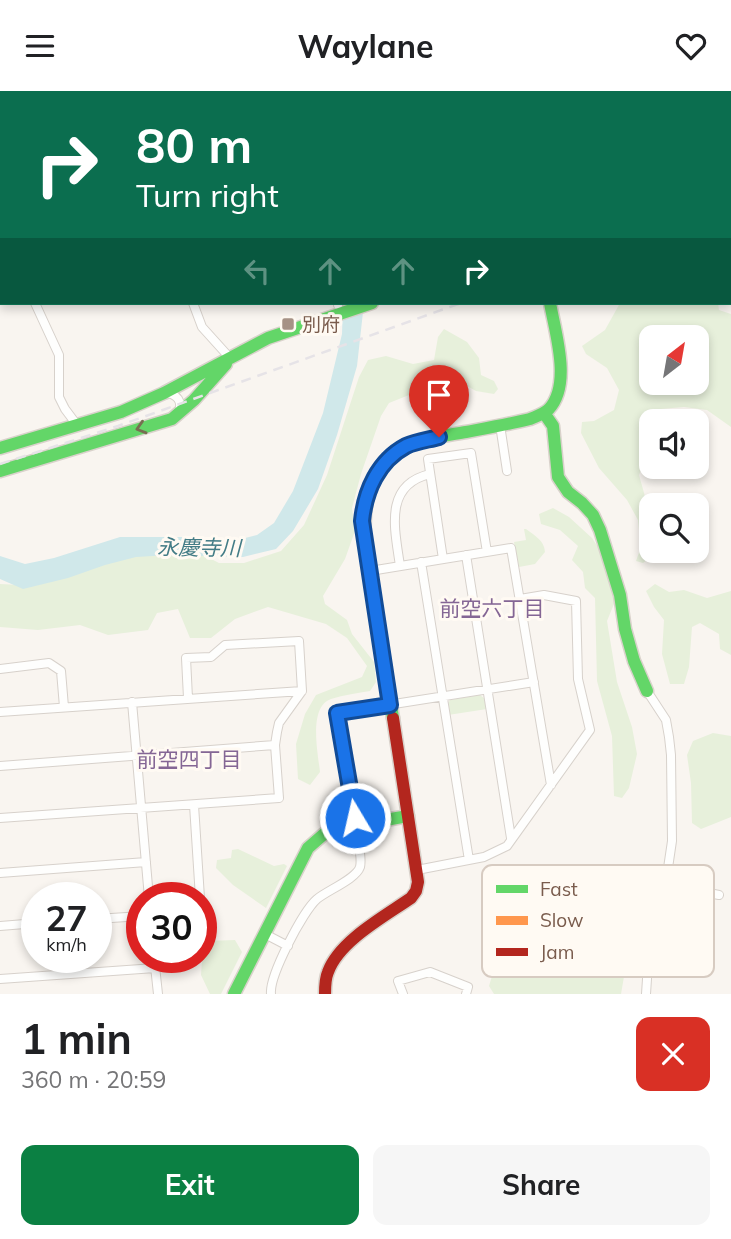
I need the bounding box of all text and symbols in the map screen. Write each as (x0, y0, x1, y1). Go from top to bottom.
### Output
text: Waylane (297, 26, 434, 66)
icon: menu (21, 27, 59, 65)
icon: heart (672, 27, 710, 65)
text: 80 m (136, 114, 252, 175)
icon: right (21, 119, 112, 210)
text: Turn right (136, 175, 279, 215)
icon: left (238, 252, 276, 290)
icon: ahead (311, 252, 349, 290)
icon: ahead (384, 252, 422, 290)
icon: right (457, 252, 495, 290)
place label: 別府 (302, 312, 340, 336)
marker: 別府 (280, 316, 296, 332)
north arrow (639, 325, 709, 395)
map controls (639, 325, 709, 563)
pin (409, 365, 469, 437)
icon: arrive (420, 376, 458, 414)
button: sound (639, 409, 709, 479)
one-way arrow (135, 420, 147, 435)
button: search (639, 493, 709, 563)
water label: 永慶寺川 (157, 533, 243, 561)
district label: 前空六丁目 (440, 595, 545, 621)
district label: 前空四丁目 (137, 746, 242, 772)
position arrow (318, 781, 392, 855)
legend (482, 865, 714, 977)
text: Fast (540, 877, 578, 901)
speed limit sign: 30 (126, 882, 217, 973)
text: 27 (45, 896, 88, 940)
text: Slow (540, 908, 584, 932)
text: km/h (46, 933, 87, 956)
text: Jam (540, 940, 574, 964)
text: 1 min (21, 1012, 132, 1065)
button: close (636, 1017, 710, 1091)
text: 360 m · 20:59 (21, 1065, 166, 1094)
button: Exit (21, 1145, 359, 1225)
button: Share (373, 1145, 710, 1225)

